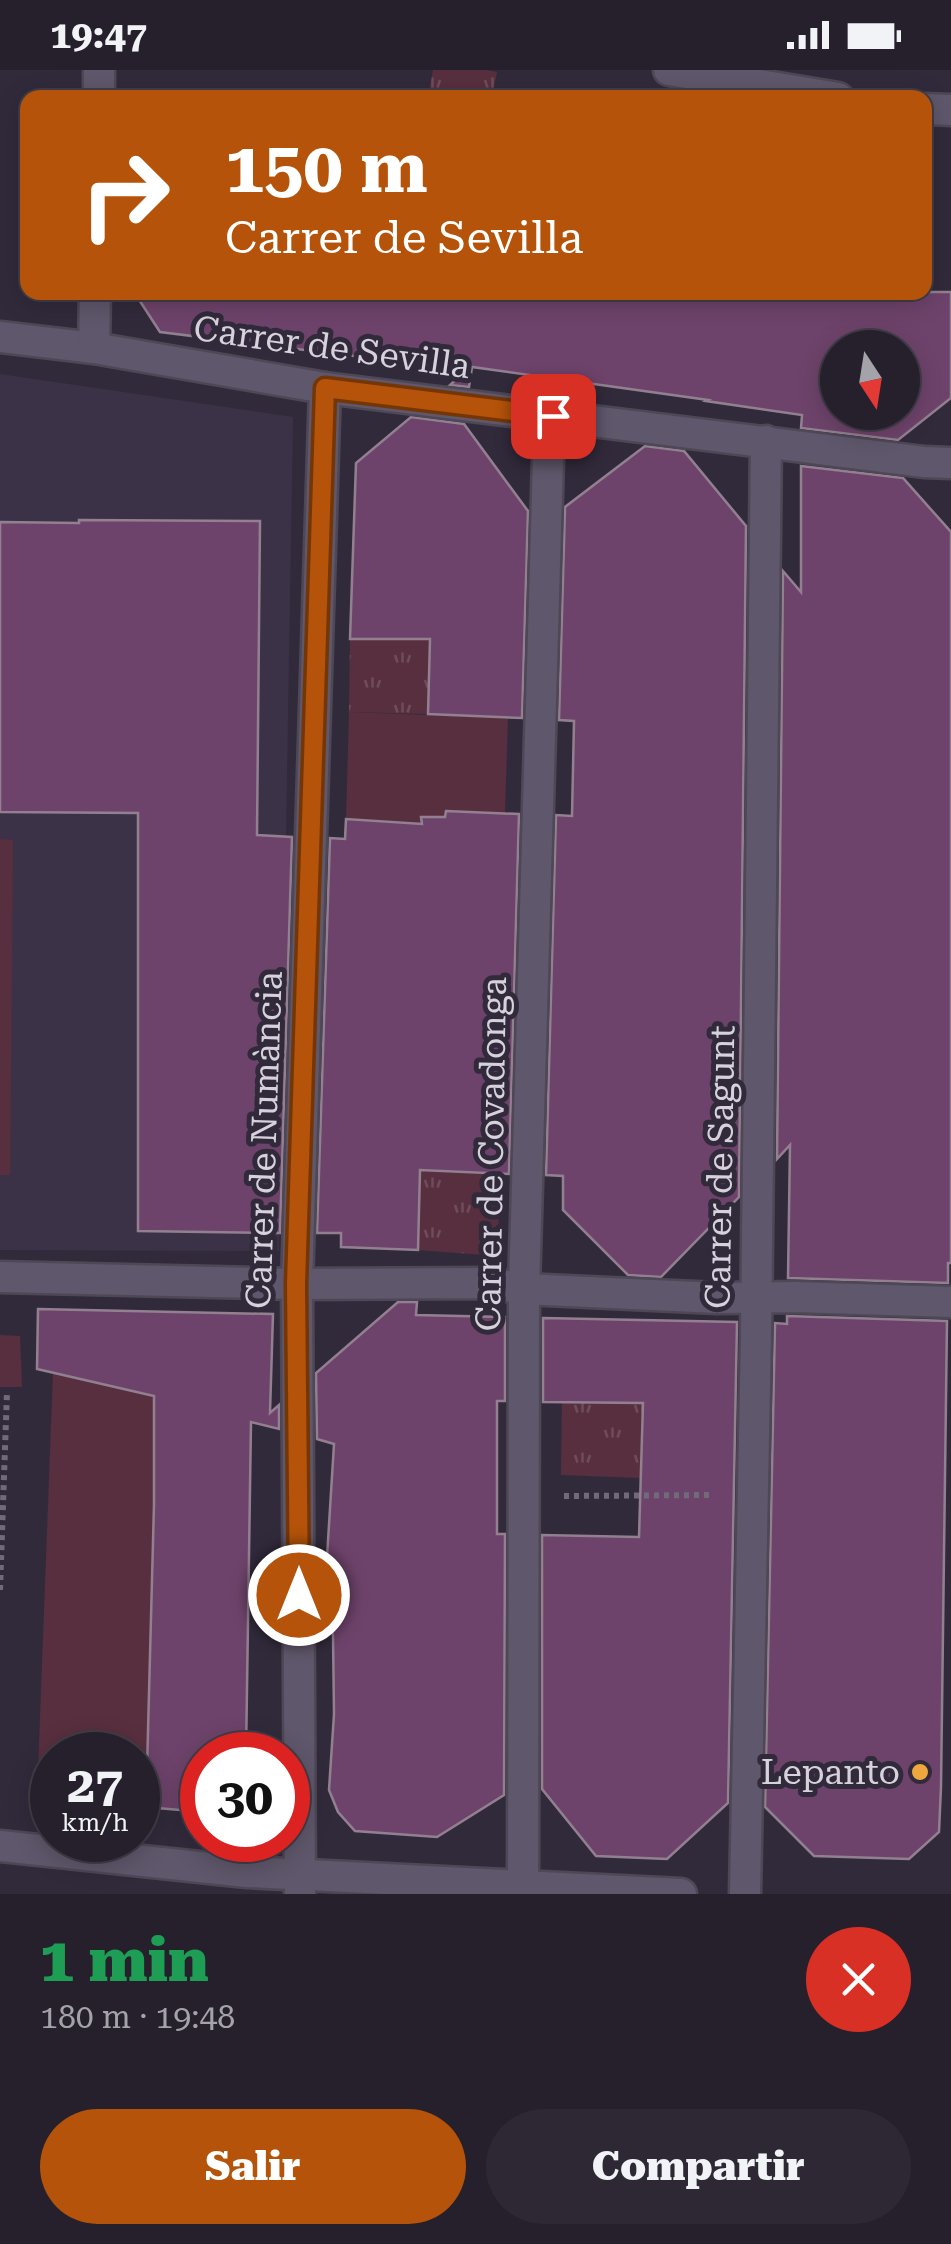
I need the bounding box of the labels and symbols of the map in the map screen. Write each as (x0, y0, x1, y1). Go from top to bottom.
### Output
street label: Carrer de Sevilla (191, 308, 473, 387)
north arrow (820, 330, 920, 430)
pin (511, 374, 596, 459)
street label: Carrer de Numància (238, 970, 291, 1310)
street label: Carrer de Covadonga (468, 976, 515, 1332)
street label: Carrer de Sagunt (698, 1025, 743, 1309)
position arrow (247, 1543, 351, 1647)
speed limit sign: 30 (180, 1732, 310, 1862)
place label: Lepanto (761, 1752, 900, 1793)
marker: Lepanto (909, 1761, 931, 1783)

